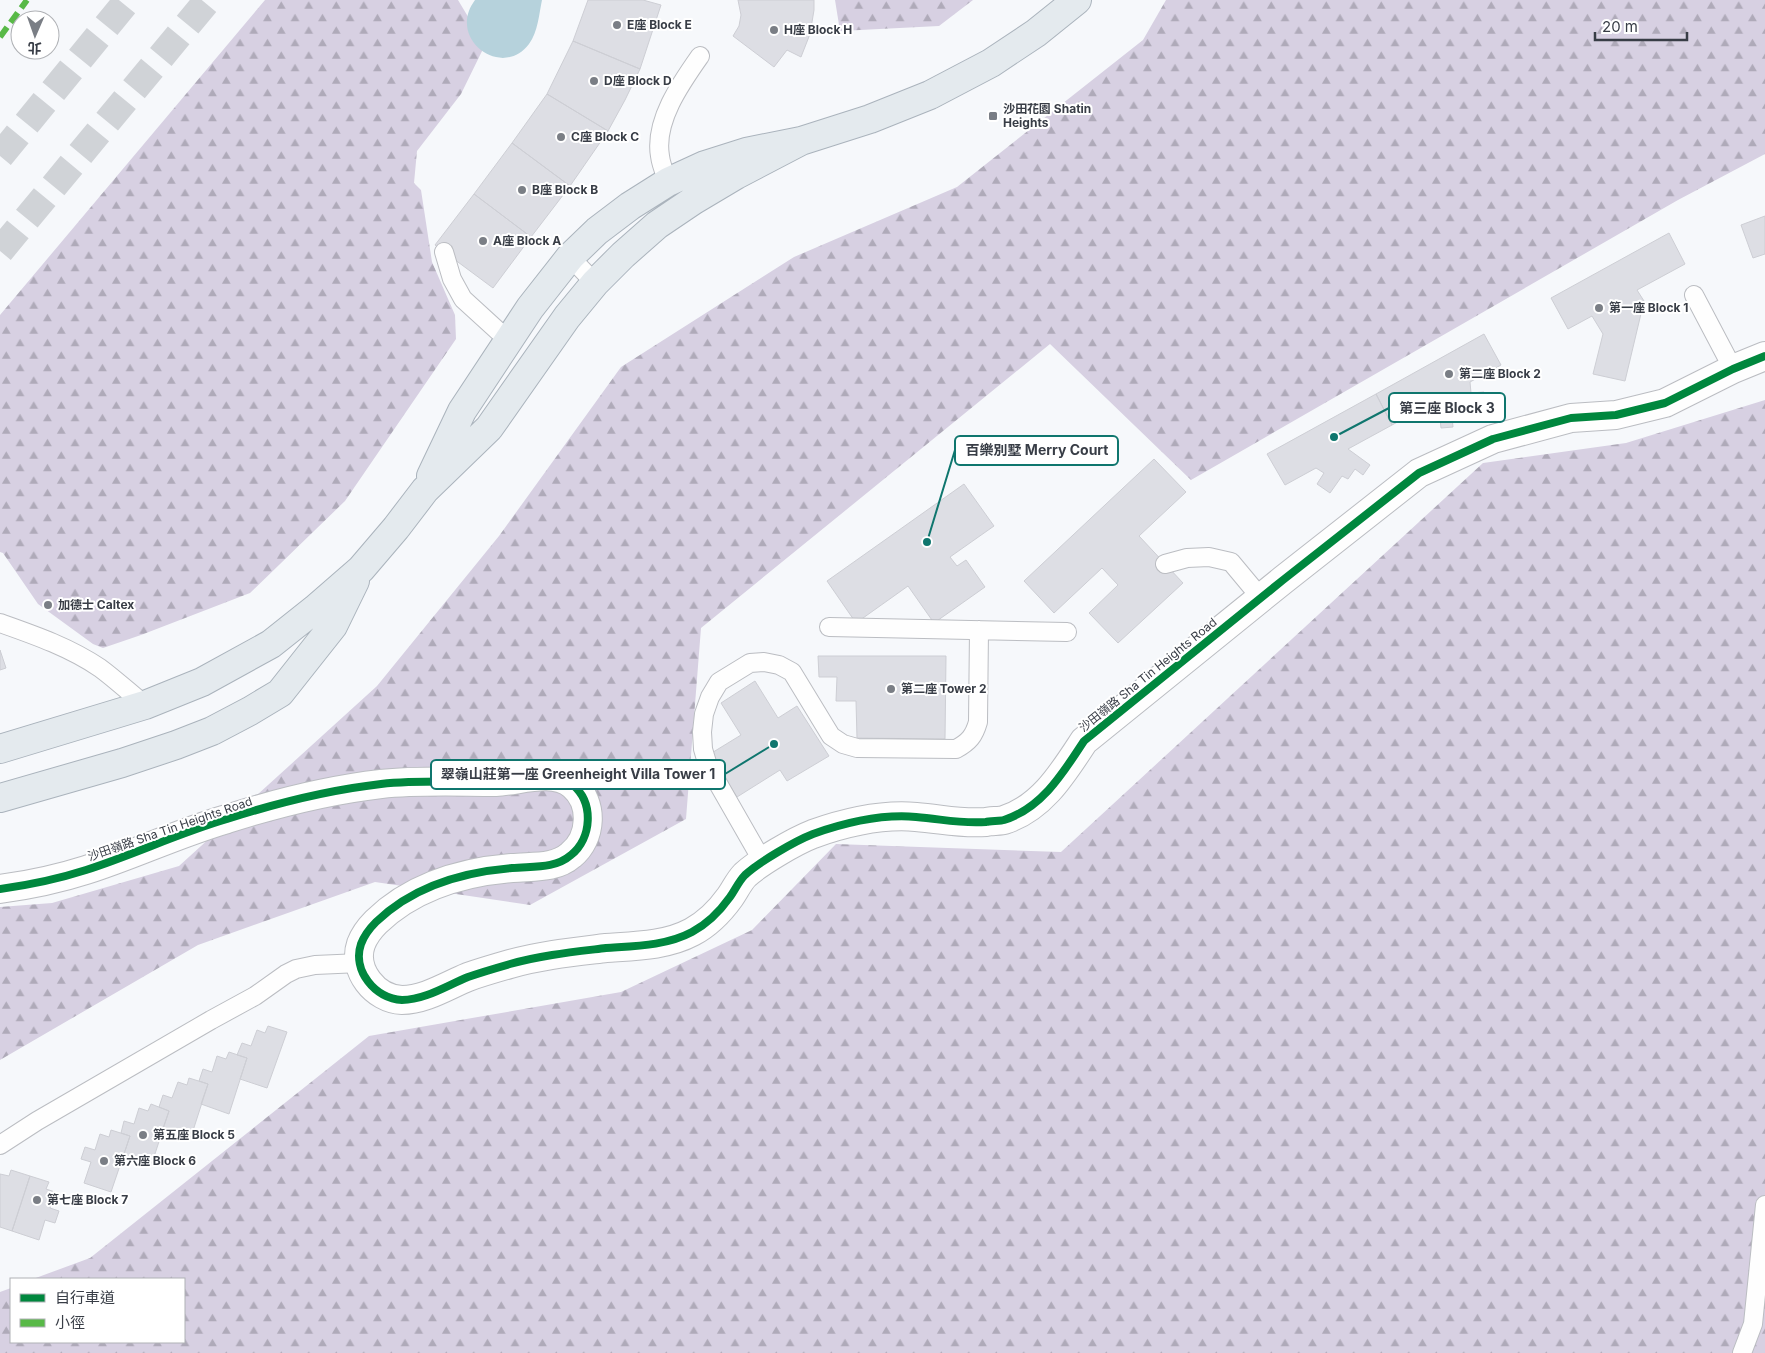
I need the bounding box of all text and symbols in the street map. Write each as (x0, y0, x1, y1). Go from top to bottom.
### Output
north arrow (10, 10, 60, 60)
scale bar (1595, 10, 1688, 42)
place label: E座 Block E (627, 17, 692, 32)
text: 20 m (1602, 17, 1638, 36)
marker: E座 Block E (611, 19, 623, 31)
place label: H座 Block H (784, 22, 852, 37)
marker: H座 Block H (768, 24, 780, 36)
text: 北 (27, 40, 42, 57)
place label: D座 Block D (604, 73, 672, 88)
marker: D座 Block D (588, 75, 600, 87)
place label: 沙田花園 Shatin Heights (1003, 101, 1091, 130)
marker: 沙田花園 Shatin Heights (987, 110, 999, 122)
place label: C座 Block C (571, 129, 639, 144)
marker: C座 Block C (555, 131, 567, 143)
place label: B座 Block B (532, 182, 598, 197)
marker: B座 Block B (516, 184, 528, 196)
place label: A座 Block A (493, 233, 561, 248)
marker: A座 Block A (477, 235, 489, 247)
place label: 第一座 Block 1 (1609, 300, 1688, 315)
marker: 第一座 Block 1 (1593, 302, 1605, 314)
place label: 第二座 Block 2 (1459, 366, 1541, 381)
marker: 第二座 Block 2 (1443, 368, 1455, 380)
callout: 第三座 Block 3 (1389, 393, 1505, 422)
text: 第三座 Block 3 (1399, 399, 1495, 416)
callout: 百樂別墅 Merry Court (955, 436, 1118, 465)
text: 百樂別墅 Merry Court (966, 441, 1108, 458)
place label: 加德士 Caltex (58, 597, 134, 612)
marker: 加德士 Caltex (42, 599, 54, 611)
street label: 沙田嶺路 Sha Tin Heights Road (1076, 614, 1220, 735)
place label: 第二座 Tower 2 (901, 681, 987, 696)
marker: 第二座 Tower 2 (885, 683, 897, 695)
callout: 翠嶺山莊第一座 Greenheight Villa Tower 1 (431, 760, 725, 789)
text: 翠嶺山莊第一座 Greenheight Villa Tower 1 (441, 765, 715, 782)
street label: 沙田嶺路 Sha Tin Heights Road (86, 793, 254, 864)
place label: 第五座 Block 5 (153, 1127, 235, 1142)
marker: 第五座 Block 5 (137, 1129, 149, 1141)
place label: 第六座 Block 6 (114, 1153, 196, 1168)
marker: 第六座 Block 6 (98, 1155, 110, 1167)
place label: 第七座 Block 7 (47, 1192, 128, 1207)
marker: 第七座 Block 7 (31, 1194, 43, 1206)
legend (10, 1278, 185, 1343)
text: 自行車道 (55, 1288, 115, 1307)
text: 小徑 (55, 1313, 85, 1332)

